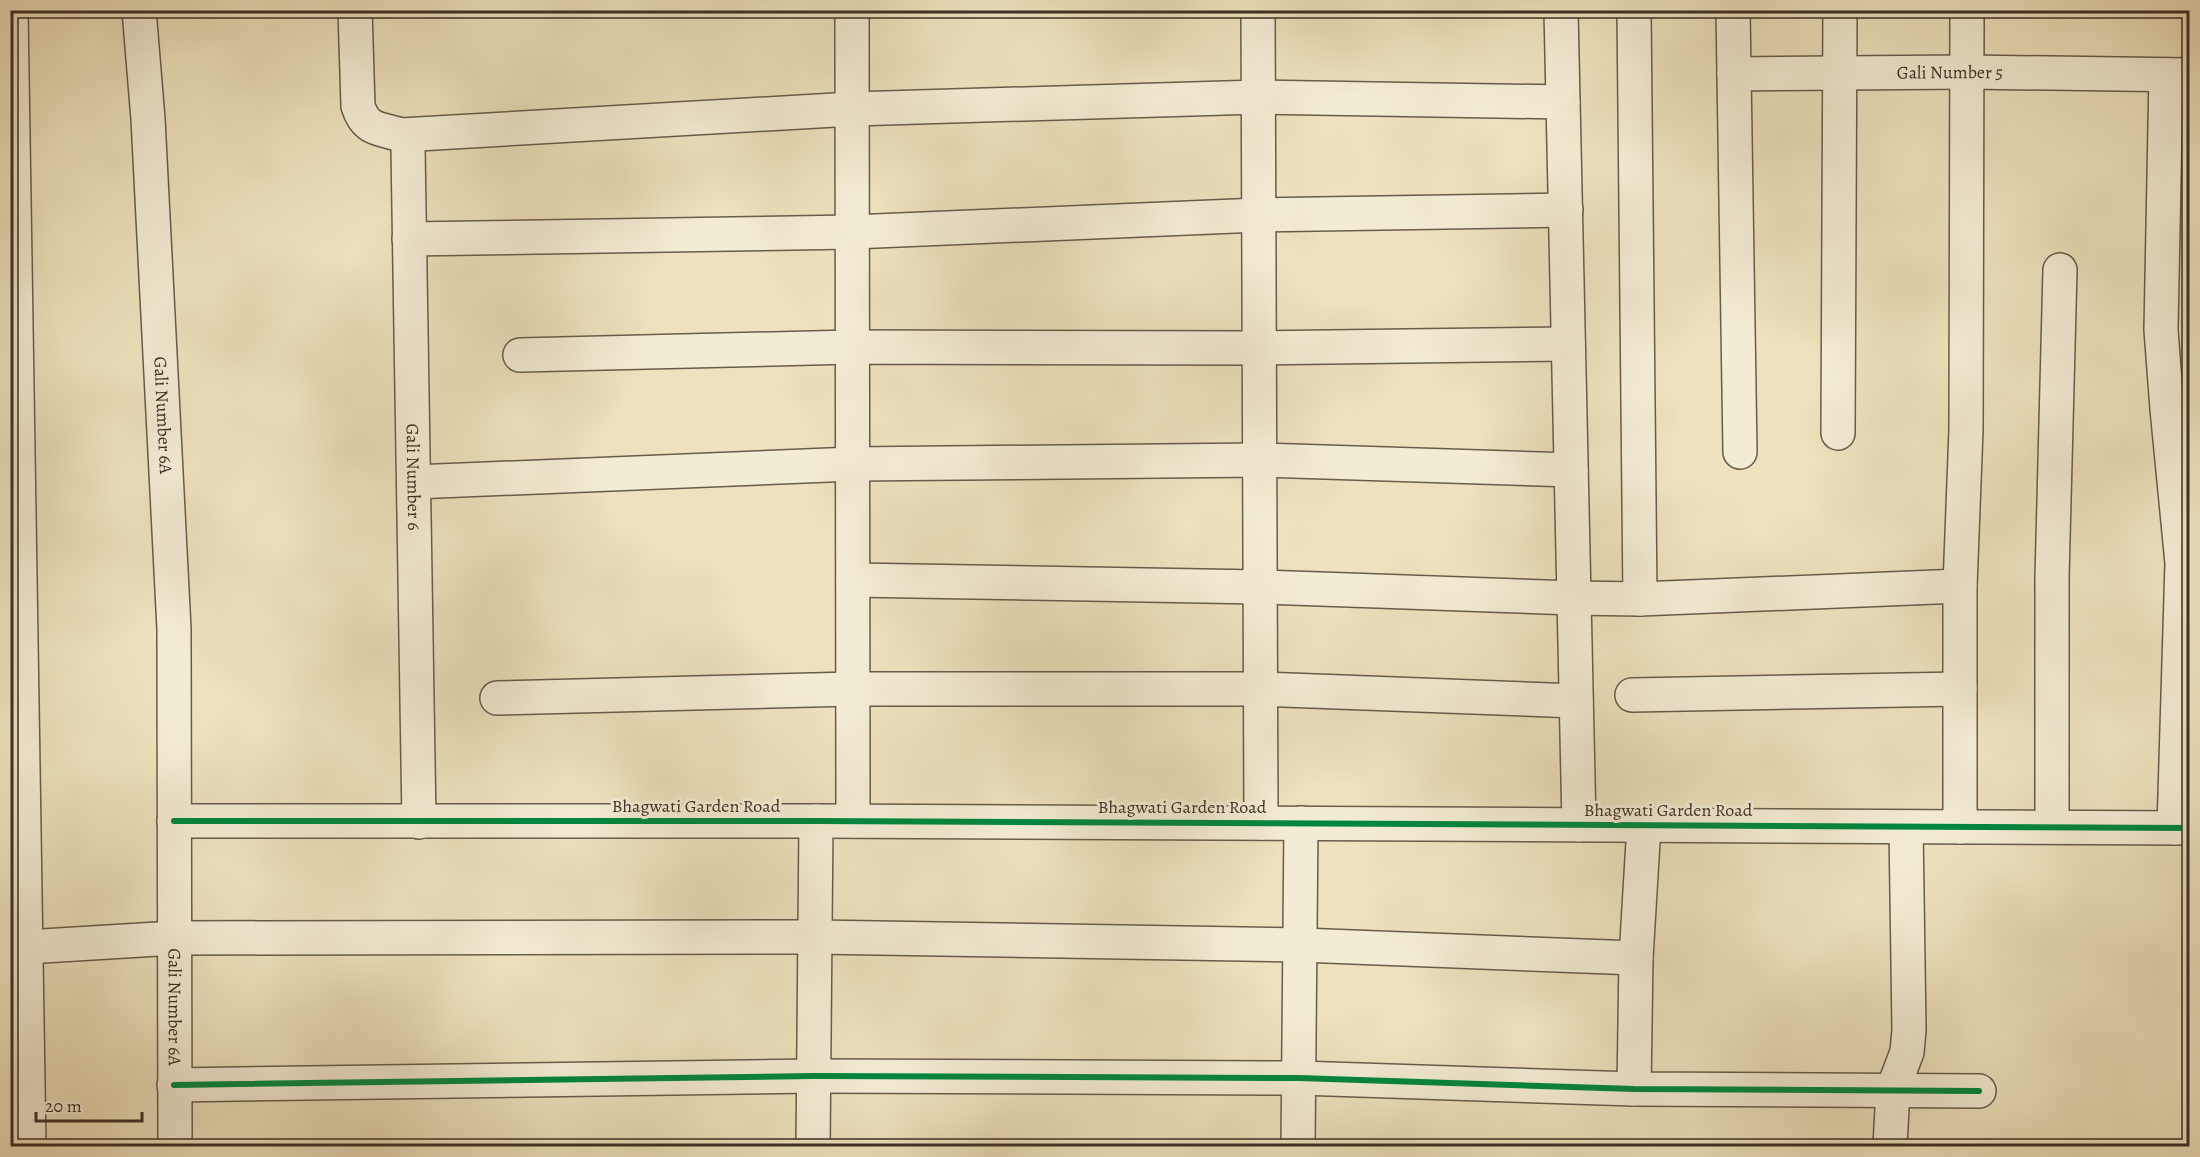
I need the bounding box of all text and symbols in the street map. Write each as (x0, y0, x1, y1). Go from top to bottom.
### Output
street label: Gali Number 5 (1897, 60, 2003, 85)
street label: Gali Number 6A (148, 356, 178, 475)
street label: Gali Number 6 (400, 423, 426, 531)
street label: Bhagwati Garden Road (612, 794, 781, 818)
street label: Bhagwati Garden Road (1098, 795, 1267, 819)
street label: Bhagwati Garden Road (1584, 798, 1753, 822)
street label: Gali Number 6A (163, 948, 187, 1066)
scale bar (36, 1085, 142, 1123)
text: 20 m (45, 1094, 82, 1118)

